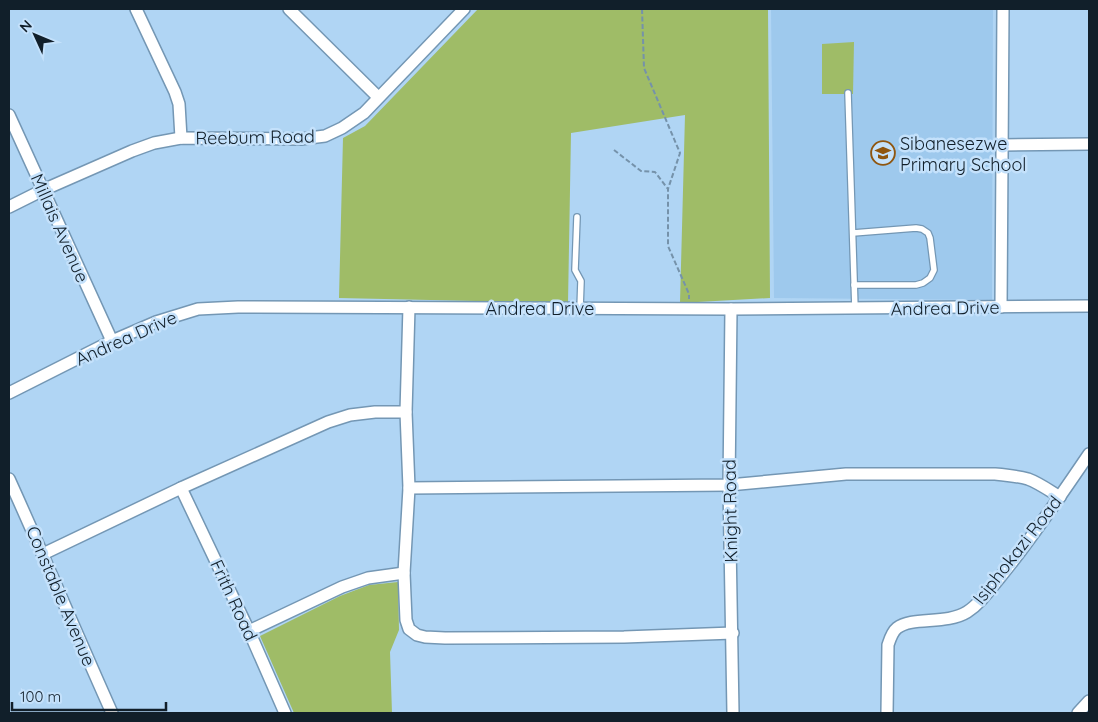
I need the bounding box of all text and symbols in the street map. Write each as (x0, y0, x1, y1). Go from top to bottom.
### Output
north arrow (10, 10, 60, 60)
text: N (16, 16, 36, 36)
street label: Reebum Road (195, 124, 315, 150)
place label: Sibanesezwe Primary School (900, 132, 1026, 176)
school or university icon: Sibanesezwe Primary School (870, 140, 896, 166)
street label: Millais Avenue (26, 170, 94, 286)
street label: Andrea Drive (890, 296, 1000, 320)
street label: Andrea Drive (486, 297, 594, 320)
street label: Andrea Drive (72, 305, 180, 371)
street label: Knight Road (718, 459, 742, 563)
street label: Isiphokazi Road (968, 491, 1066, 609)
street label: Constable Avenue (21, 522, 101, 670)
street label: Frith Road (205, 556, 263, 644)
scale bar (12, 680, 166, 712)
text: 100 m (20, 687, 61, 706)

